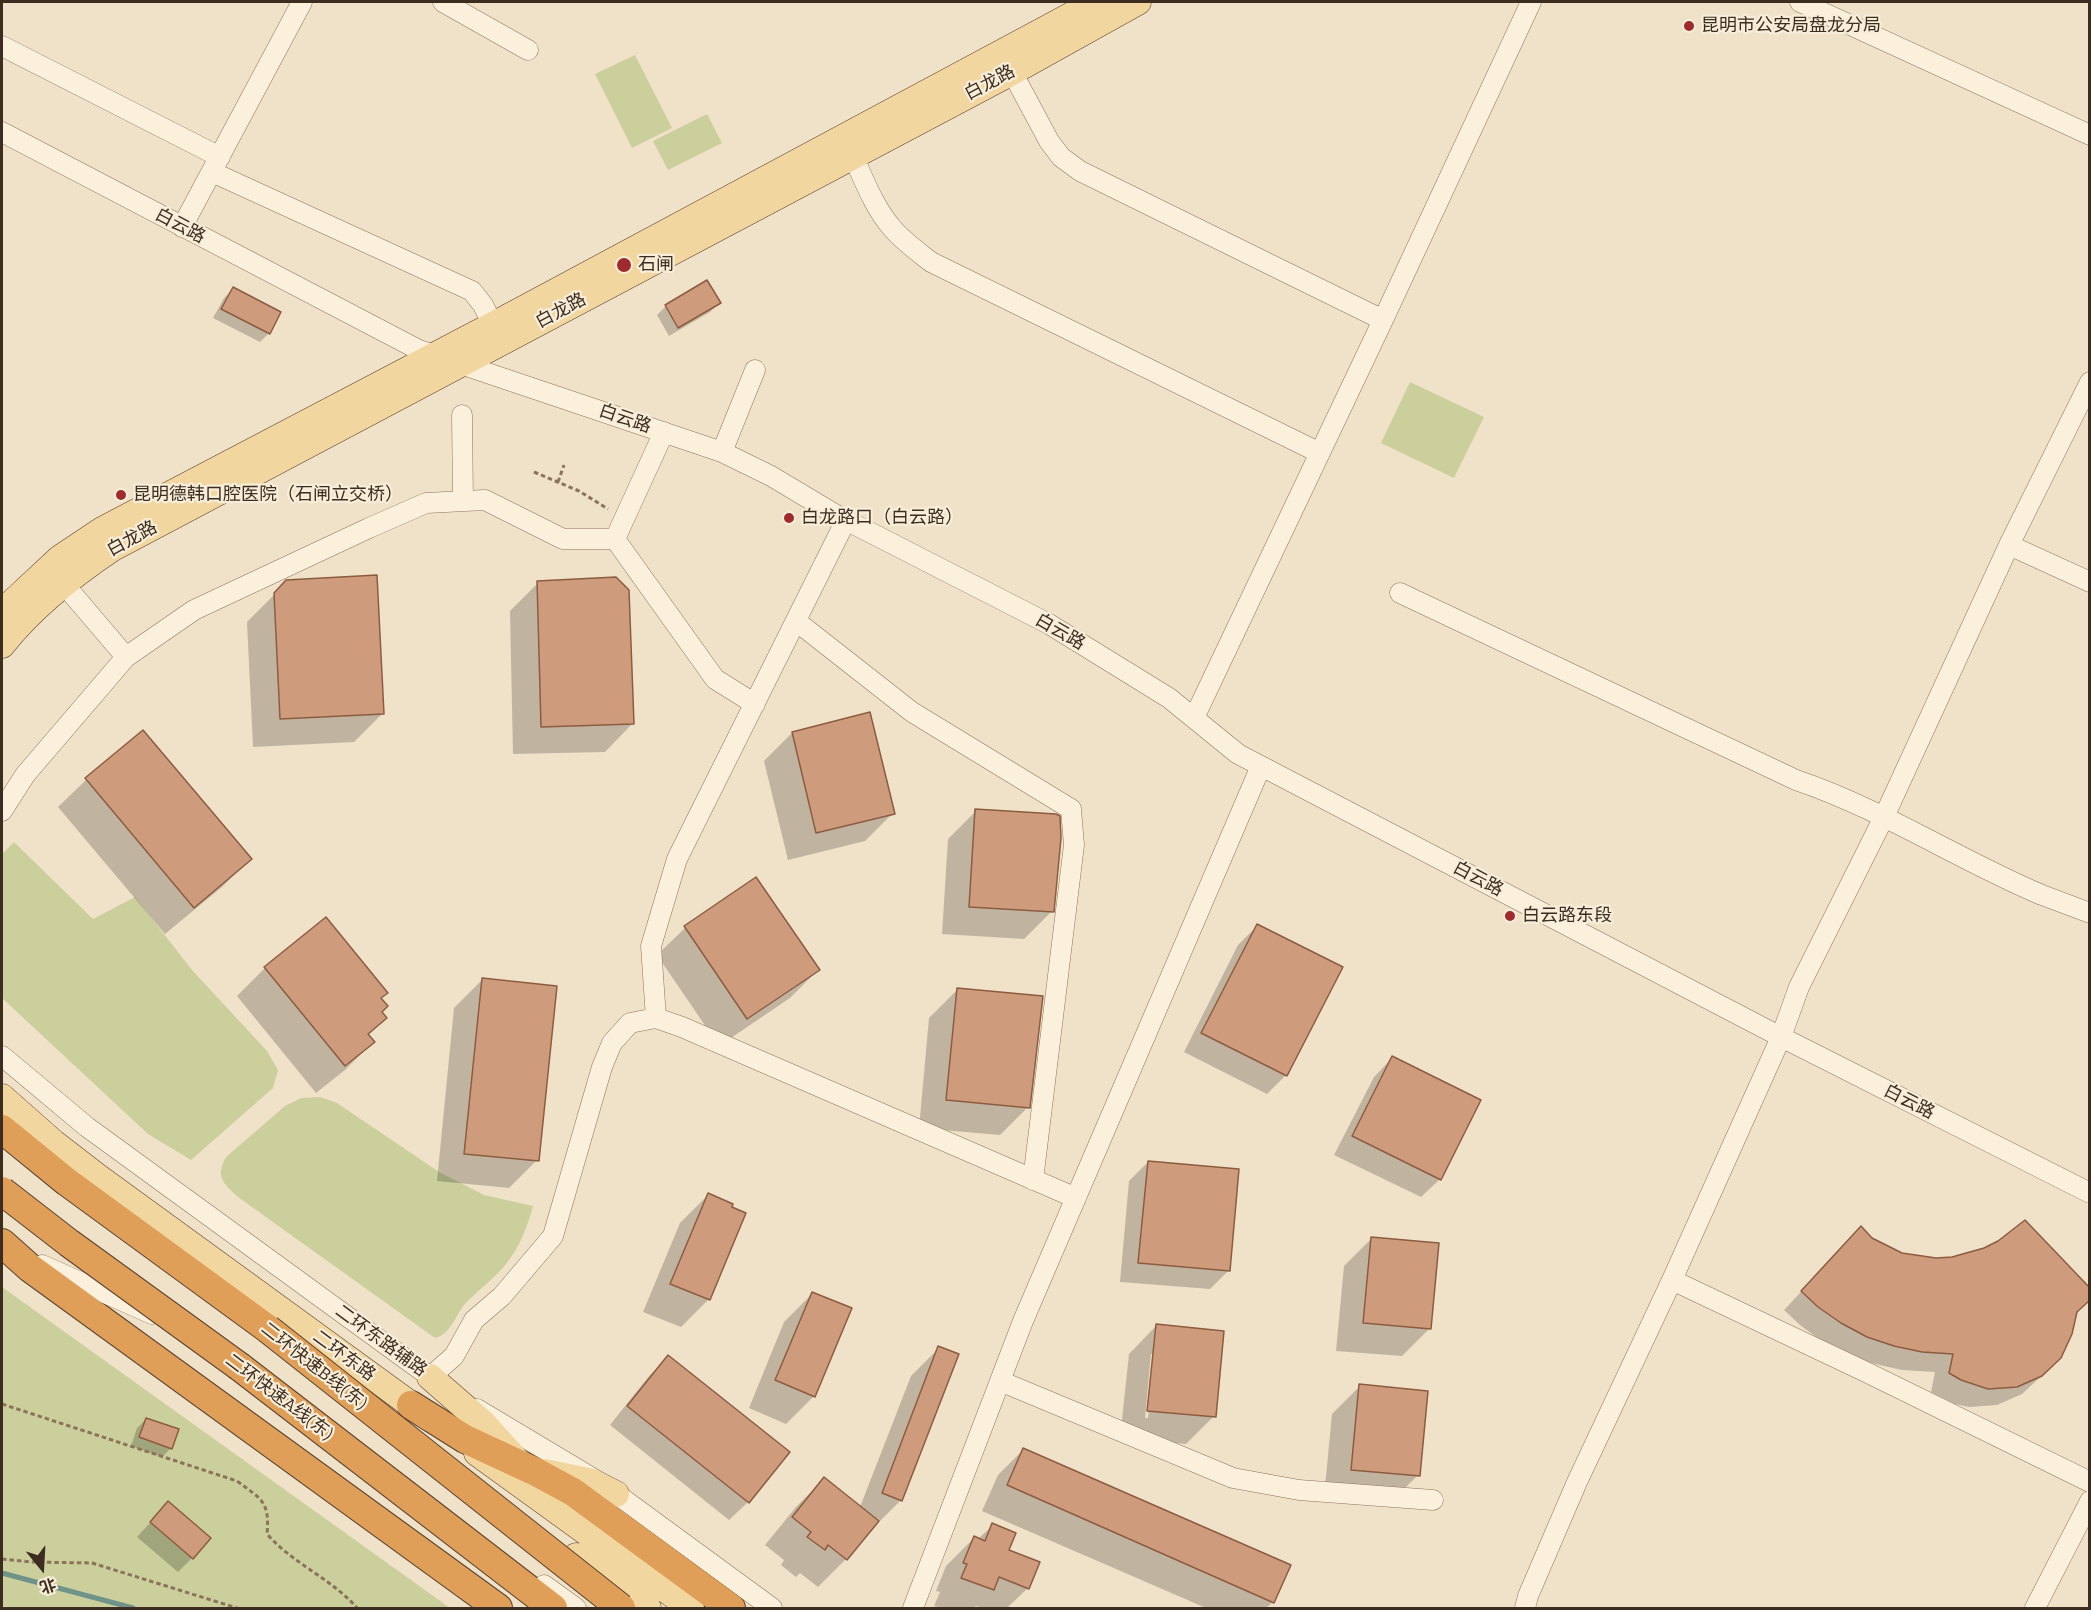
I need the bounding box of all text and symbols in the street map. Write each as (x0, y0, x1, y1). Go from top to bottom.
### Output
place label: 昆明市公安局盘龙分局 (1701, 15, 1881, 37)
marker: 昆明市公安局盘龙分局 (1682, 19, 1696, 33)
street label: 白龙路 (961, 61, 1019, 105)
street label: 白云路 (151, 204, 209, 248)
place label: 石闸 (638, 254, 674, 276)
marker: 石闸 (615, 256, 633, 274)
street label: 白龙路 (532, 289, 590, 333)
street label: 白云路 (596, 400, 654, 438)
place label: 昆明德韩口腔医院（石闸立交桥） (133, 484, 403, 506)
marker: 昆明德韩口腔医院（石闸立交桥） (114, 488, 128, 502)
place label: 白龙路口（白云路） (801, 507, 963, 529)
marker: 白龙路口（白云路） (782, 511, 796, 525)
street label: 白龙路 (103, 516, 161, 562)
street label: 白云路 (1031, 609, 1089, 655)
street label: 白云路 (1449, 857, 1507, 901)
place label: 白云路东段 (1522, 905, 1612, 927)
marker: 白云路东段 (1503, 909, 1517, 923)
street label: 白云路 (1880, 1080, 1938, 1124)
street label: 二环东路辅路 (331, 1301, 431, 1381)
street label: 二环快速B线(东) (257, 1318, 371, 1414)
street label: 二环东路 (309, 1326, 379, 1386)
street label: 二环快速A线(东) (221, 1349, 337, 1445)
north arrow (12, 1538, 72, 1598)
text: 北 (37, 1574, 58, 1597)

